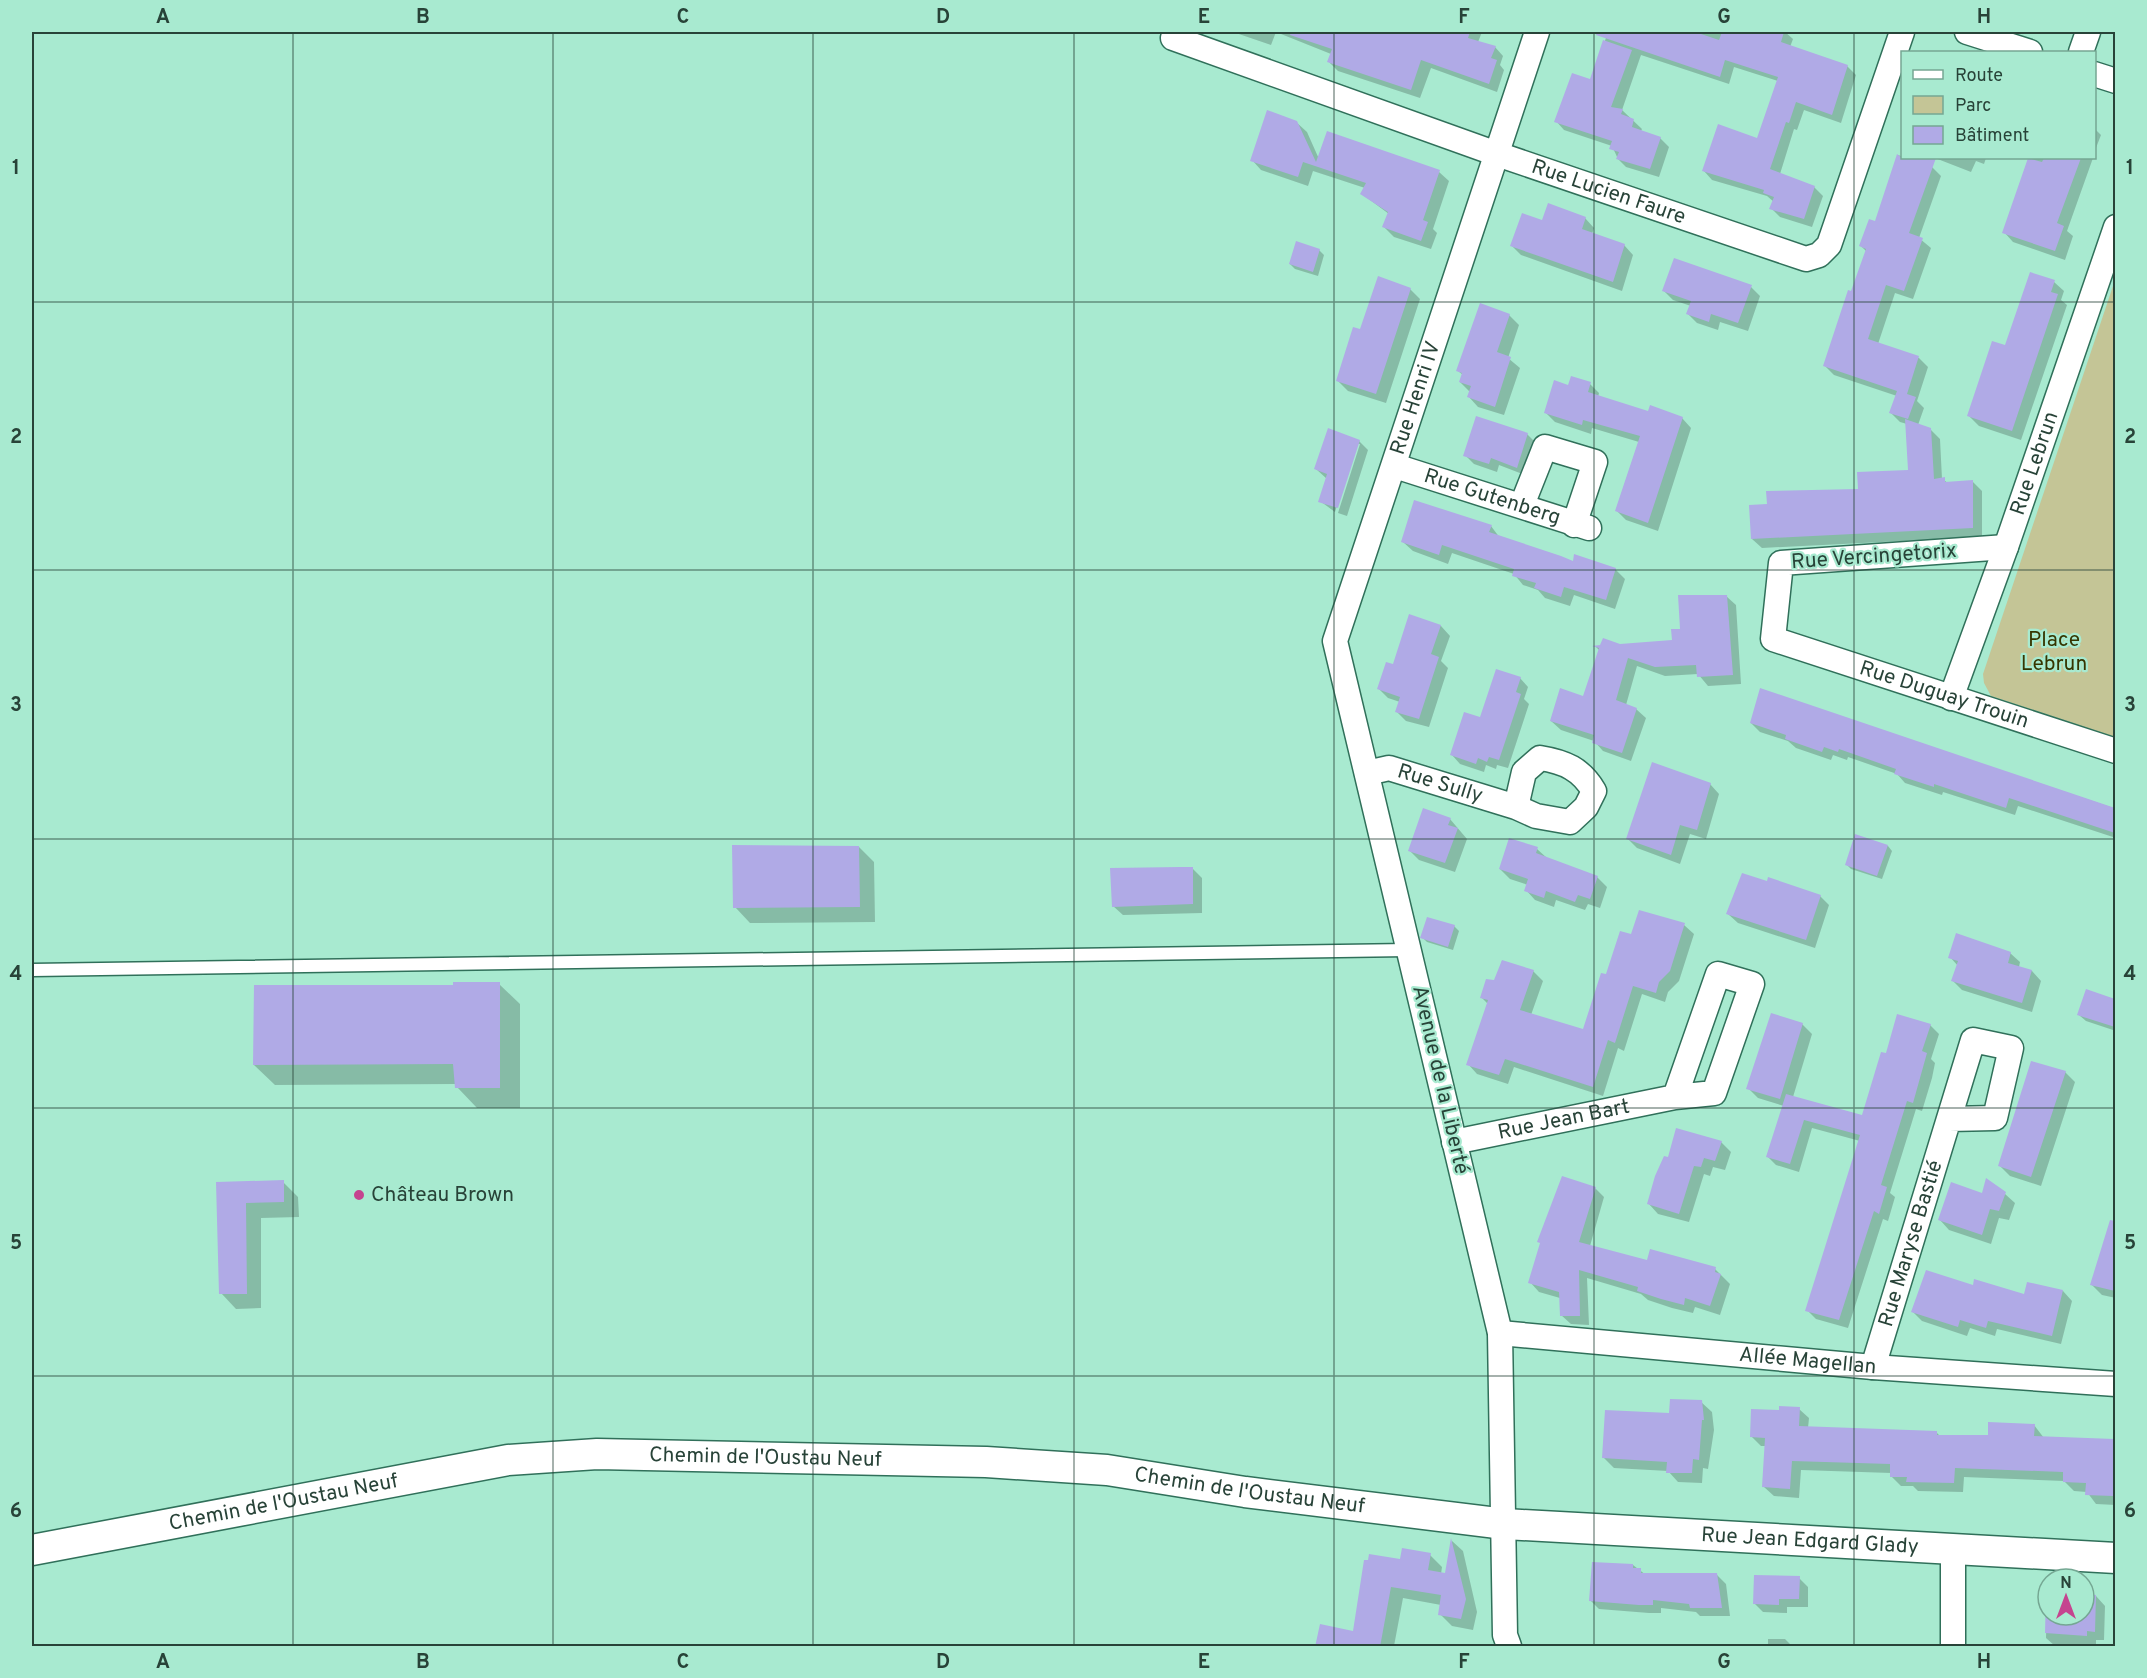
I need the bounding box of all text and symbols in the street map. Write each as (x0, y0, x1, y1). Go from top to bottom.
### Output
text: A (156, 5, 170, 31)
text: B (416, 5, 430, 31)
text: C (677, 5, 689, 31)
text: D (936, 5, 950, 31)
text: E (1198, 5, 1210, 31)
text: F (1458, 5, 1470, 31)
text: G (1717, 5, 1731, 31)
text: H (1977, 5, 1991, 31)
legend (1901, 51, 2096, 159)
text: Route (1955, 65, 2003, 88)
text: Parc (1955, 95, 1991, 118)
text: Bâtiment (1955, 125, 2029, 148)
street label: Rue Lucien Faure (1528, 153, 1689, 231)
text: 1 (12, 156, 20, 182)
text: 1 (2126, 156, 2134, 182)
street label: Rue Henri IV (1384, 338, 1447, 458)
street label: Rue Lebrun (2004, 408, 2065, 519)
text: 2 (10, 425, 22, 451)
text: 2 (2124, 425, 2136, 451)
street label: Rue Gutenberg (1420, 463, 1564, 532)
street label: Rue Vercingetorix (1790, 538, 1958, 576)
park label: Place Lebrun (2021, 627, 2087, 678)
street label: Rue Duguay Trouin (1856, 655, 2032, 735)
text: 3 (10, 693, 22, 719)
text: 3 (2124, 693, 2136, 719)
street label: Rue Sully (1394, 758, 1486, 810)
text: 4 (10, 962, 22, 988)
text: 4 (2124, 962, 2136, 988)
street label: Avenue de la Liberté (1405, 983, 1475, 1177)
street label: Rue Jean Bart (1495, 1093, 1632, 1146)
street label: Rue Maryse Bastié (1873, 1157, 1949, 1330)
place label: Château Brown (371, 1182, 514, 1209)
marker: Château Brown (352, 1188, 366, 1202)
text: 5 (10, 1231, 22, 1257)
text: 5 (2124, 1231, 2136, 1257)
street label: Allée Magellan (1738, 1341, 1878, 1381)
street label: Chemin de l'Oustau Neuf (649, 1442, 882, 1473)
street label: Chemin de l'Oustau Neuf (1132, 1461, 1366, 1520)
street label: Chemin de l'Oustau Neuf (167, 1468, 400, 1537)
text: 6 (10, 1499, 22, 1525)
text: 6 (2124, 1499, 2136, 1525)
street label: Rue Jean Edgard Glady (1700, 1521, 1919, 1560)
north arrow (2036, 1567, 2096, 1627)
text: N (2060, 1574, 2072, 1594)
text: A (156, 1650, 170, 1676)
text: B (416, 1650, 430, 1676)
text: C (677, 1650, 689, 1676)
text: D (936, 1650, 950, 1676)
text: E (1198, 1650, 1210, 1676)
text: F (1458, 1650, 1470, 1676)
text: G (1717, 1650, 1731, 1676)
text: H (1977, 1650, 1991, 1676)

